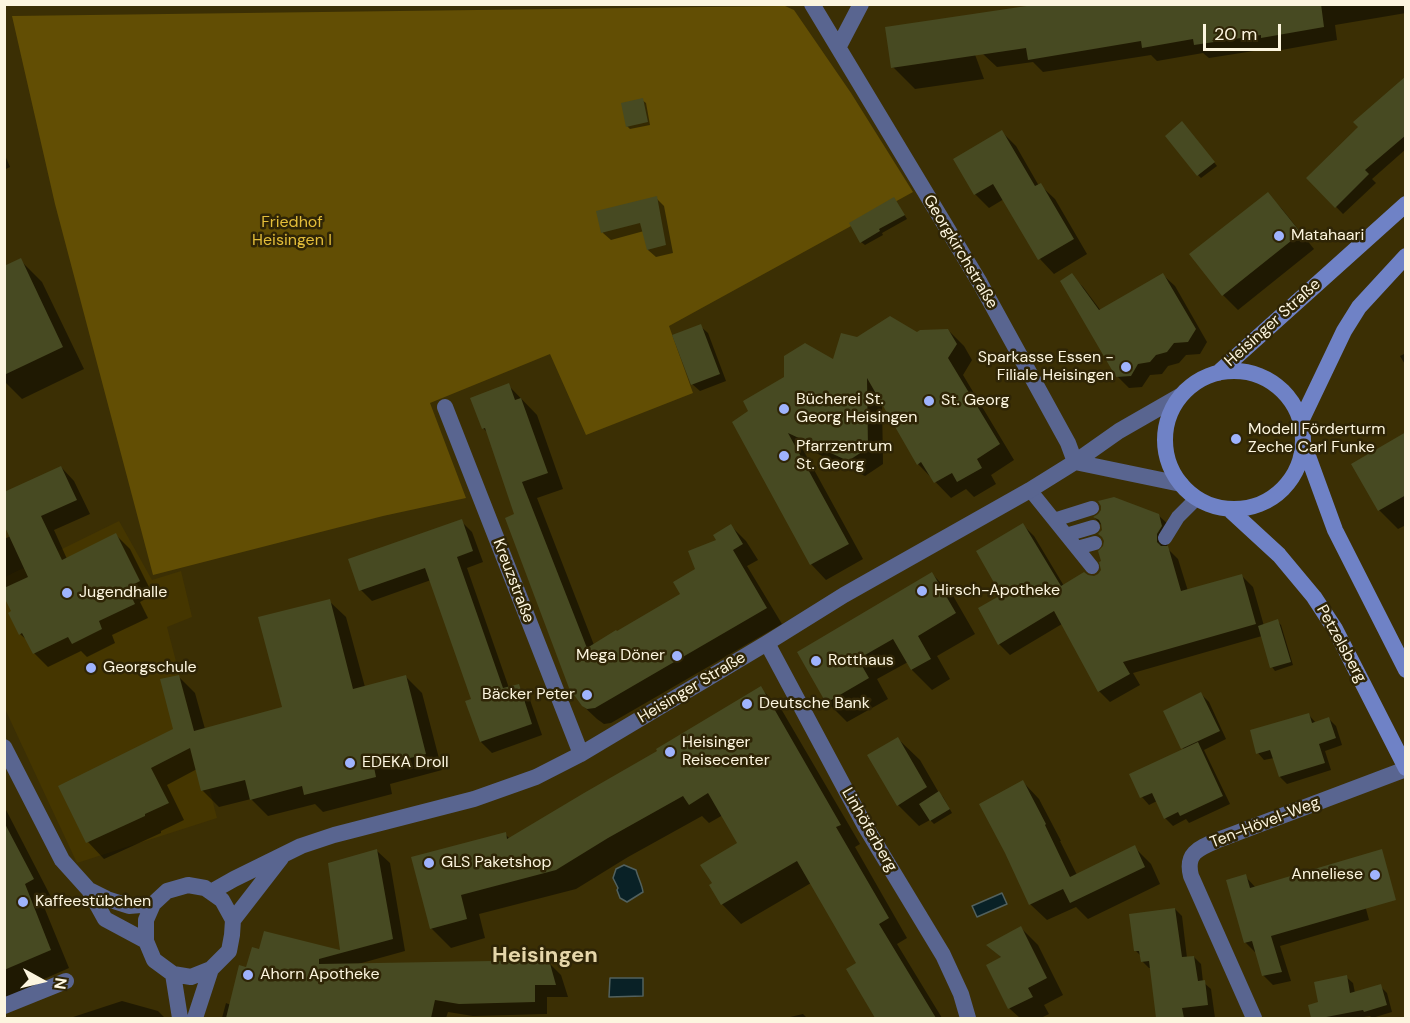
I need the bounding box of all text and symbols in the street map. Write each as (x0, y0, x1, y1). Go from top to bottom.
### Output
scale bar (1206, 12, 1284, 50)
text: 20 m (1214, 22, 1257, 46)
street label: Georgkirchstraße (918, 192, 1002, 312)
park label: Friedhof Heisingen I (252, 213, 332, 251)
place label: Matahaari (1291, 226, 1364, 246)
marker: Matahaari (1272, 229, 1286, 243)
street label: Heisinger Straße (1221, 275, 1325, 371)
place label: Sparkasse Essen - Filiale Heisingen (978, 348, 1114, 386)
marker: Sparkasse Essen - Filiale Heisingen (1119, 360, 1133, 374)
place label: Bücherei St. Georg Heisingen (796, 390, 917, 428)
place label: St. Georg (941, 391, 1009, 411)
marker: St. Georg (922, 394, 936, 408)
marker: Bücherei St. Georg Heisingen (777, 402, 791, 416)
place label: Modell Förderturm Zeche Carl Funke (1248, 420, 1385, 458)
marker: Modell Förderturm Zeche Carl Funke (1229, 432, 1243, 446)
place label: Pfarrzentrum St. Georg (796, 437, 892, 475)
marker: Pfarrzentrum St. Georg (777, 449, 791, 463)
street label: Kreuzstraße (488, 536, 538, 626)
place label: Hirsch-Apotheke (934, 581, 1060, 601)
place label: Jugendhalle (79, 583, 167, 603)
marker: Hirsch-Apotheke (915, 584, 929, 598)
marker: Jugendhalle (60, 586, 74, 600)
street label: Petzelsberg (1312, 602, 1370, 686)
place label: Mega Döner (576, 646, 665, 666)
street label: Heisinger Straße (635, 648, 749, 728)
marker: Mega Döner (670, 649, 684, 663)
place label: Rotthaus (828, 651, 894, 671)
marker: Rotthaus (809, 654, 823, 668)
place label: Georgschule (103, 658, 197, 678)
marker: Georgschule (84, 661, 98, 675)
place label: Bäcker Peter (482, 685, 575, 705)
marker: Bäcker Peter (580, 688, 594, 702)
place label: Deutsche Bank (759, 694, 870, 714)
marker: Deutsche Bank (740, 697, 754, 711)
place label: Heisinger Reisecenter (682, 733, 770, 771)
marker: Heisinger Reisecenter (663, 745, 677, 759)
place label: EDEKA Droll (362, 753, 449, 773)
marker: EDEKA Droll (343, 756, 357, 770)
street label: Linhöferberg (837, 784, 901, 876)
street label: Ten-Hövel-Weg (1208, 793, 1322, 853)
place label: GLS Paketshop (441, 853, 552, 873)
marker: GLS Paketshop (422, 856, 436, 870)
place label: Anneliese (1291, 865, 1363, 885)
marker: Anneliese (1368, 868, 1382, 882)
place label: Kaffeestübchen (35, 892, 151, 912)
marker: Kaffeestübchen (16, 895, 30, 909)
district label: Heisingen (492, 943, 598, 969)
north arrow (12, 951, 72, 1011)
place label: Ahorn Apotheke (260, 965, 380, 985)
marker: Ahorn Apotheke (241, 968, 255, 982)
text: N (49, 976, 72, 991)

